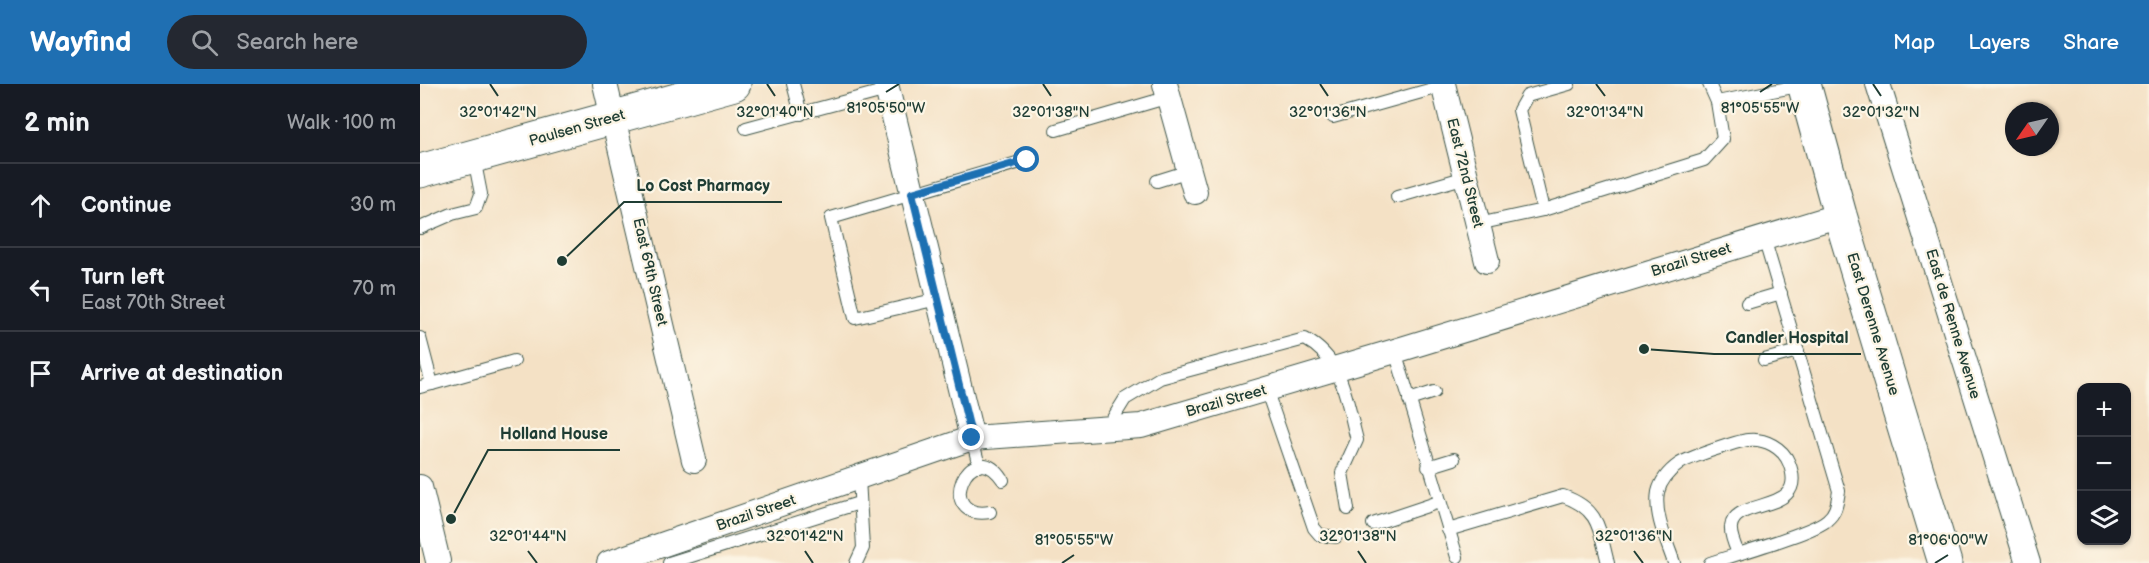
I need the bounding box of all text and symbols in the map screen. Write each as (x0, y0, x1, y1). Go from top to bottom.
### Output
search box (167, 15, 587, 69)
text: Wayfind (30, 26, 131, 59)
icon: search (188, 26, 221, 59)
text: Search here (236, 29, 358, 56)
text: Map (1893, 30, 1935, 55)
text: Layers (1968, 30, 2030, 55)
text: Share (2063, 30, 2119, 55)
text: 81°05'50"W (847, 99, 926, 118)
text: 81°05'55"W (1721, 99, 1800, 118)
north arrow (2005, 102, 2059, 156)
text: 32°01'42"N (459, 103, 537, 122)
text: 32°01'40"N (736, 103, 814, 122)
text: 32°01'38"N (1012, 103, 1090, 122)
text: 32°01'36"N (1289, 103, 1367, 122)
text: 32°01'34"N (1566, 103, 1644, 122)
text: 32°01'32"N (1842, 103, 1920, 122)
street label: Paulsen Street (527, 105, 627, 151)
text: 2 min (24, 108, 90, 139)
text: Walk · 100 m (287, 111, 396, 135)
street label: East 72nd Street (1442, 116, 1488, 230)
route start (1013, 146, 1039, 172)
callout: Lo Cost Pharmacy (624, 168, 782, 202)
text: Lo Cost Pharmacy (636, 177, 770, 196)
icon: ahead (24, 189, 57, 222)
text: Continue (81, 192, 171, 219)
text: 30 m (350, 193, 396, 217)
street label: East 69th Street (628, 216, 672, 328)
street label: Brazil Street (1649, 239, 1734, 281)
street label: East de Renne Avenue (1921, 247, 1985, 401)
street label: East Derenne Avenue (1842, 250, 1904, 398)
text: Turn left (81, 264, 165, 291)
icon: left (24, 273, 57, 306)
text: 70 m (352, 277, 396, 301)
text: East 70th Street (81, 291, 225, 315)
callout: Candler Hospital (1714, 320, 1861, 354)
text: Candler Hospital (1726, 329, 1848, 348)
icon: arrive (24, 357, 57, 390)
text: Arrive at destination (81, 360, 283, 387)
street label: Brazil Street (1184, 380, 1269, 422)
map controls (2077, 383, 2131, 545)
button: + (2077, 383, 2131, 437)
callout: Holland House (488, 416, 620, 450)
route end (958, 424, 984, 450)
text: Holland House (500, 425, 608, 444)
button: − (2077, 437, 2131, 491)
street label: Brazil Street (714, 490, 799, 535)
button: layers (2077, 491, 2131, 545)
text: 32°01'44"N (489, 527, 567, 546)
text: 32°01'42"N (766, 527, 844, 546)
text: 32°01'38"N (1319, 527, 1397, 546)
text: 32°01'36"N (1595, 527, 1673, 546)
text: 81°05'55"W (1035, 531, 1114, 550)
text: 81°06'00"W (1908, 531, 1988, 550)

